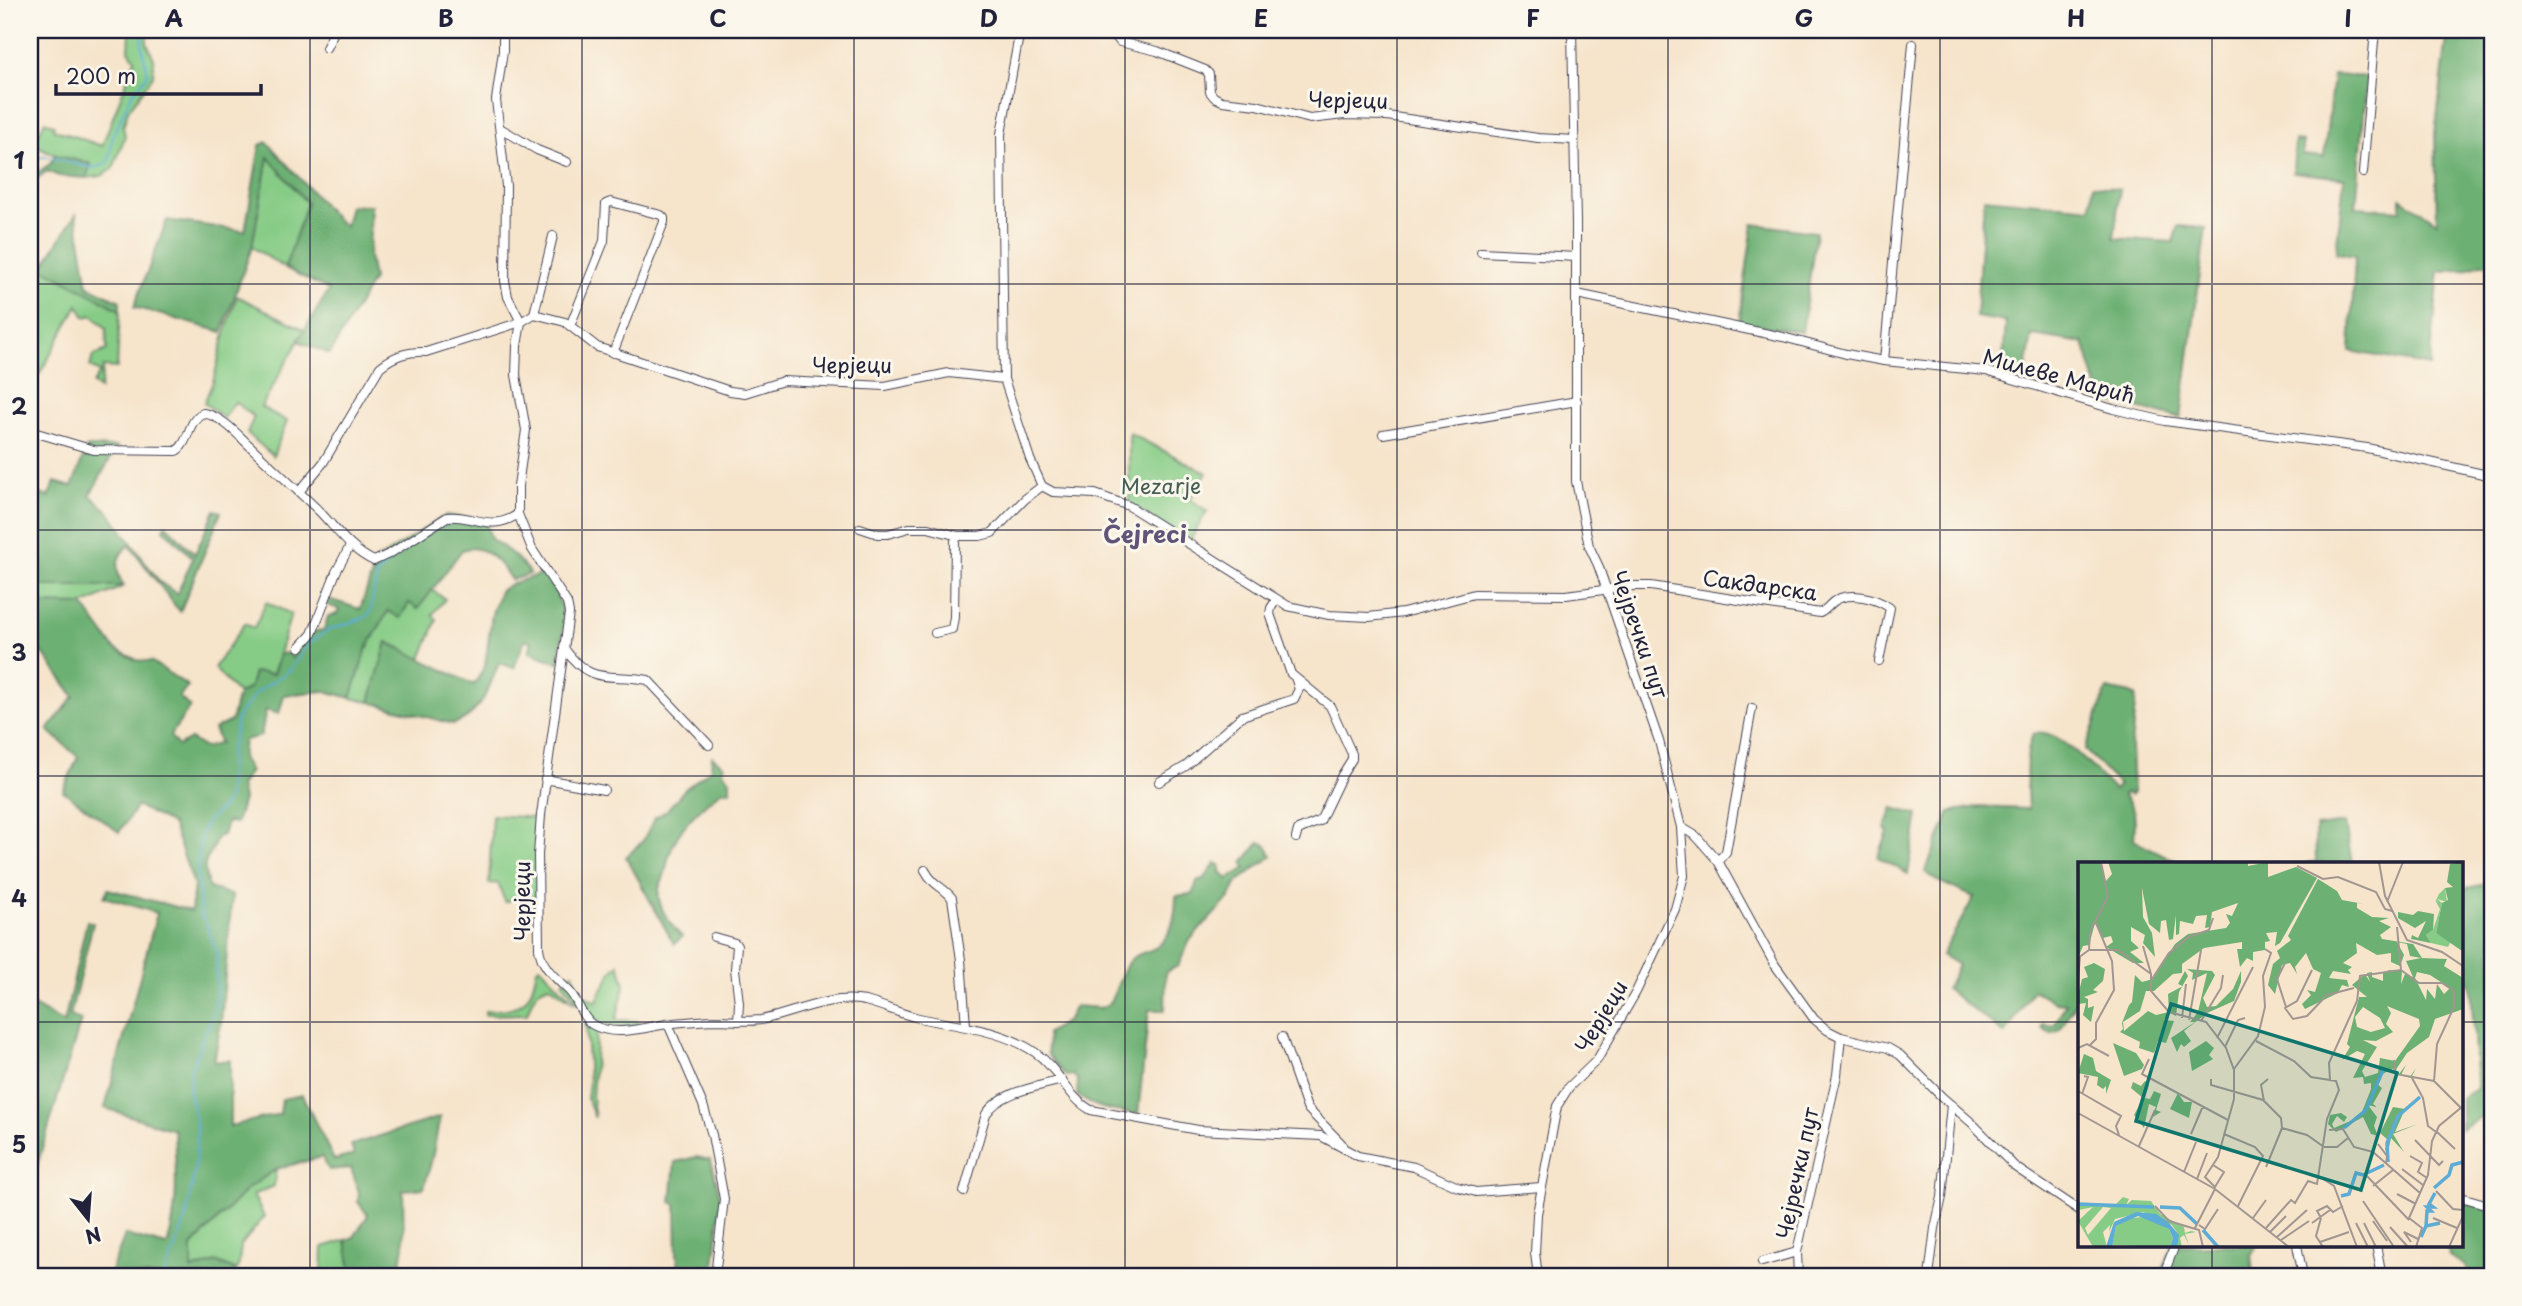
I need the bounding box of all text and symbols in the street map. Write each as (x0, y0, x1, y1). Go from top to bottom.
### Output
text: A (165, 0, 183, 35)
text: B (438, 0, 454, 35)
text: C (709, 0, 727, 35)
text: D (980, 0, 998, 35)
text: E (1254, 0, 1268, 35)
text: F (1526, 0, 1540, 35)
text: G (1795, 0, 1813, 35)
text: H (2067, 0, 2085, 35)
text: I (2344, 0, 2352, 35)
scale bar (56, 52, 261, 96)
text: 200 m (66, 59, 136, 91)
street label: Черјеци (1308, 82, 1388, 116)
text: 1 (14, 142, 25, 177)
street label: Милеве Мaрић (1979, 339, 2139, 411)
street label: Черјеци (812, 348, 892, 380)
text: 2 (11, 388, 27, 423)
park label: Mezarje (1121, 469, 1201, 501)
district label: Čejreci (1103, 515, 1187, 551)
street label: Сакдарска (1701, 560, 1819, 608)
street label: Чејречки пут (1604, 566, 1678, 703)
text: 3 (11, 634, 27, 669)
street label: Черјеци (505, 861, 537, 941)
inset map (2078, 862, 2462, 1246)
text: 4 (11, 880, 27, 915)
street label: Черјеци (1566, 974, 1634, 1058)
street label: Чејречки пут (1766, 1103, 1826, 1242)
text: 5 (12, 1126, 26, 1161)
north arrow (52, 1184, 122, 1254)
text: N (82, 1221, 105, 1252)

